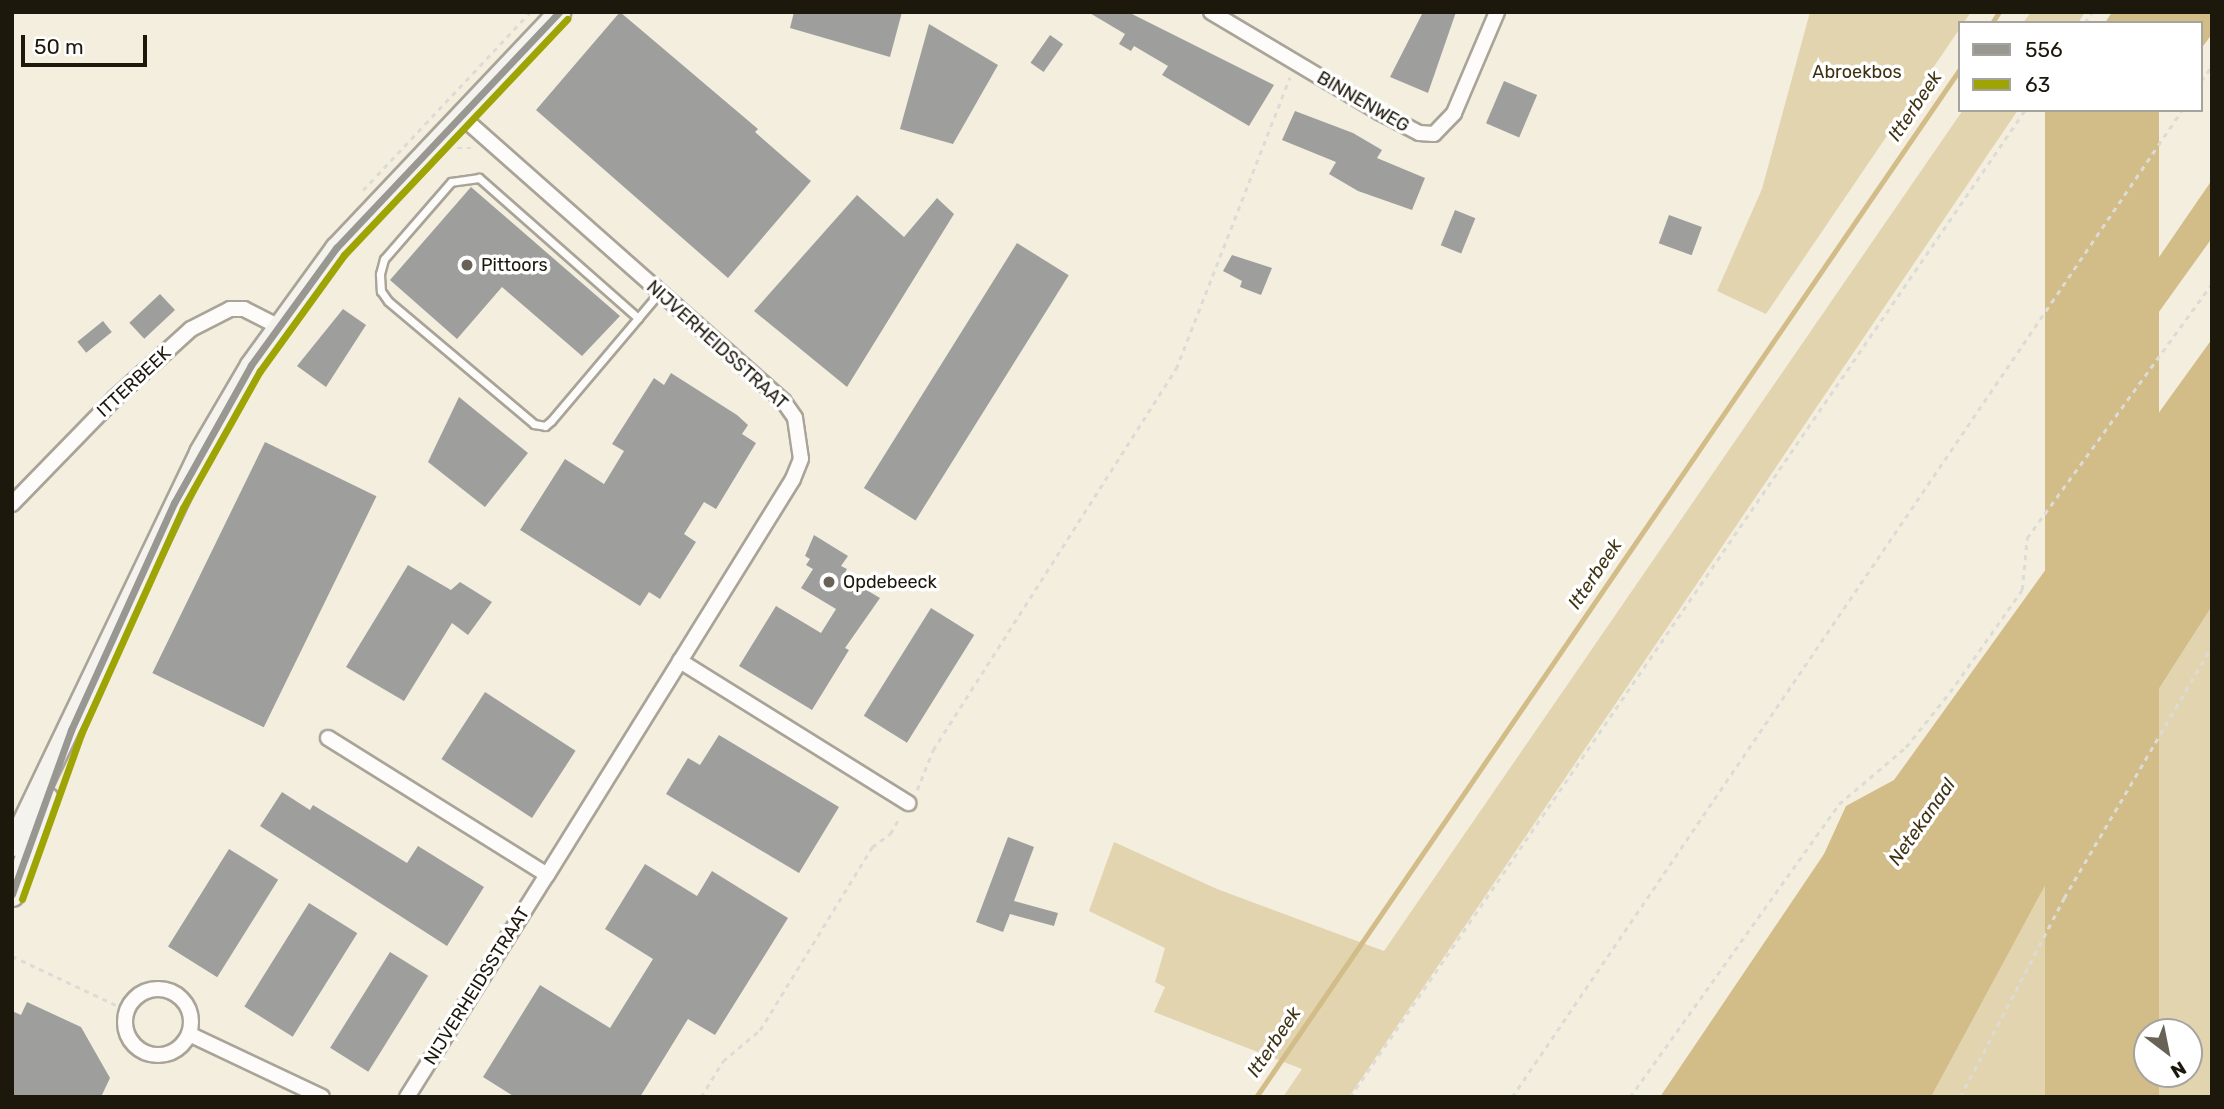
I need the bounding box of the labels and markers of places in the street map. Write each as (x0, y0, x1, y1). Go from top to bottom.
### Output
place label: Pittoors (481, 254, 548, 276)
marker: Pittoors (459, 257, 475, 273)
place label: Opdebeeck (843, 571, 937, 593)
marker: Opdebeeck (821, 574, 837, 590)

